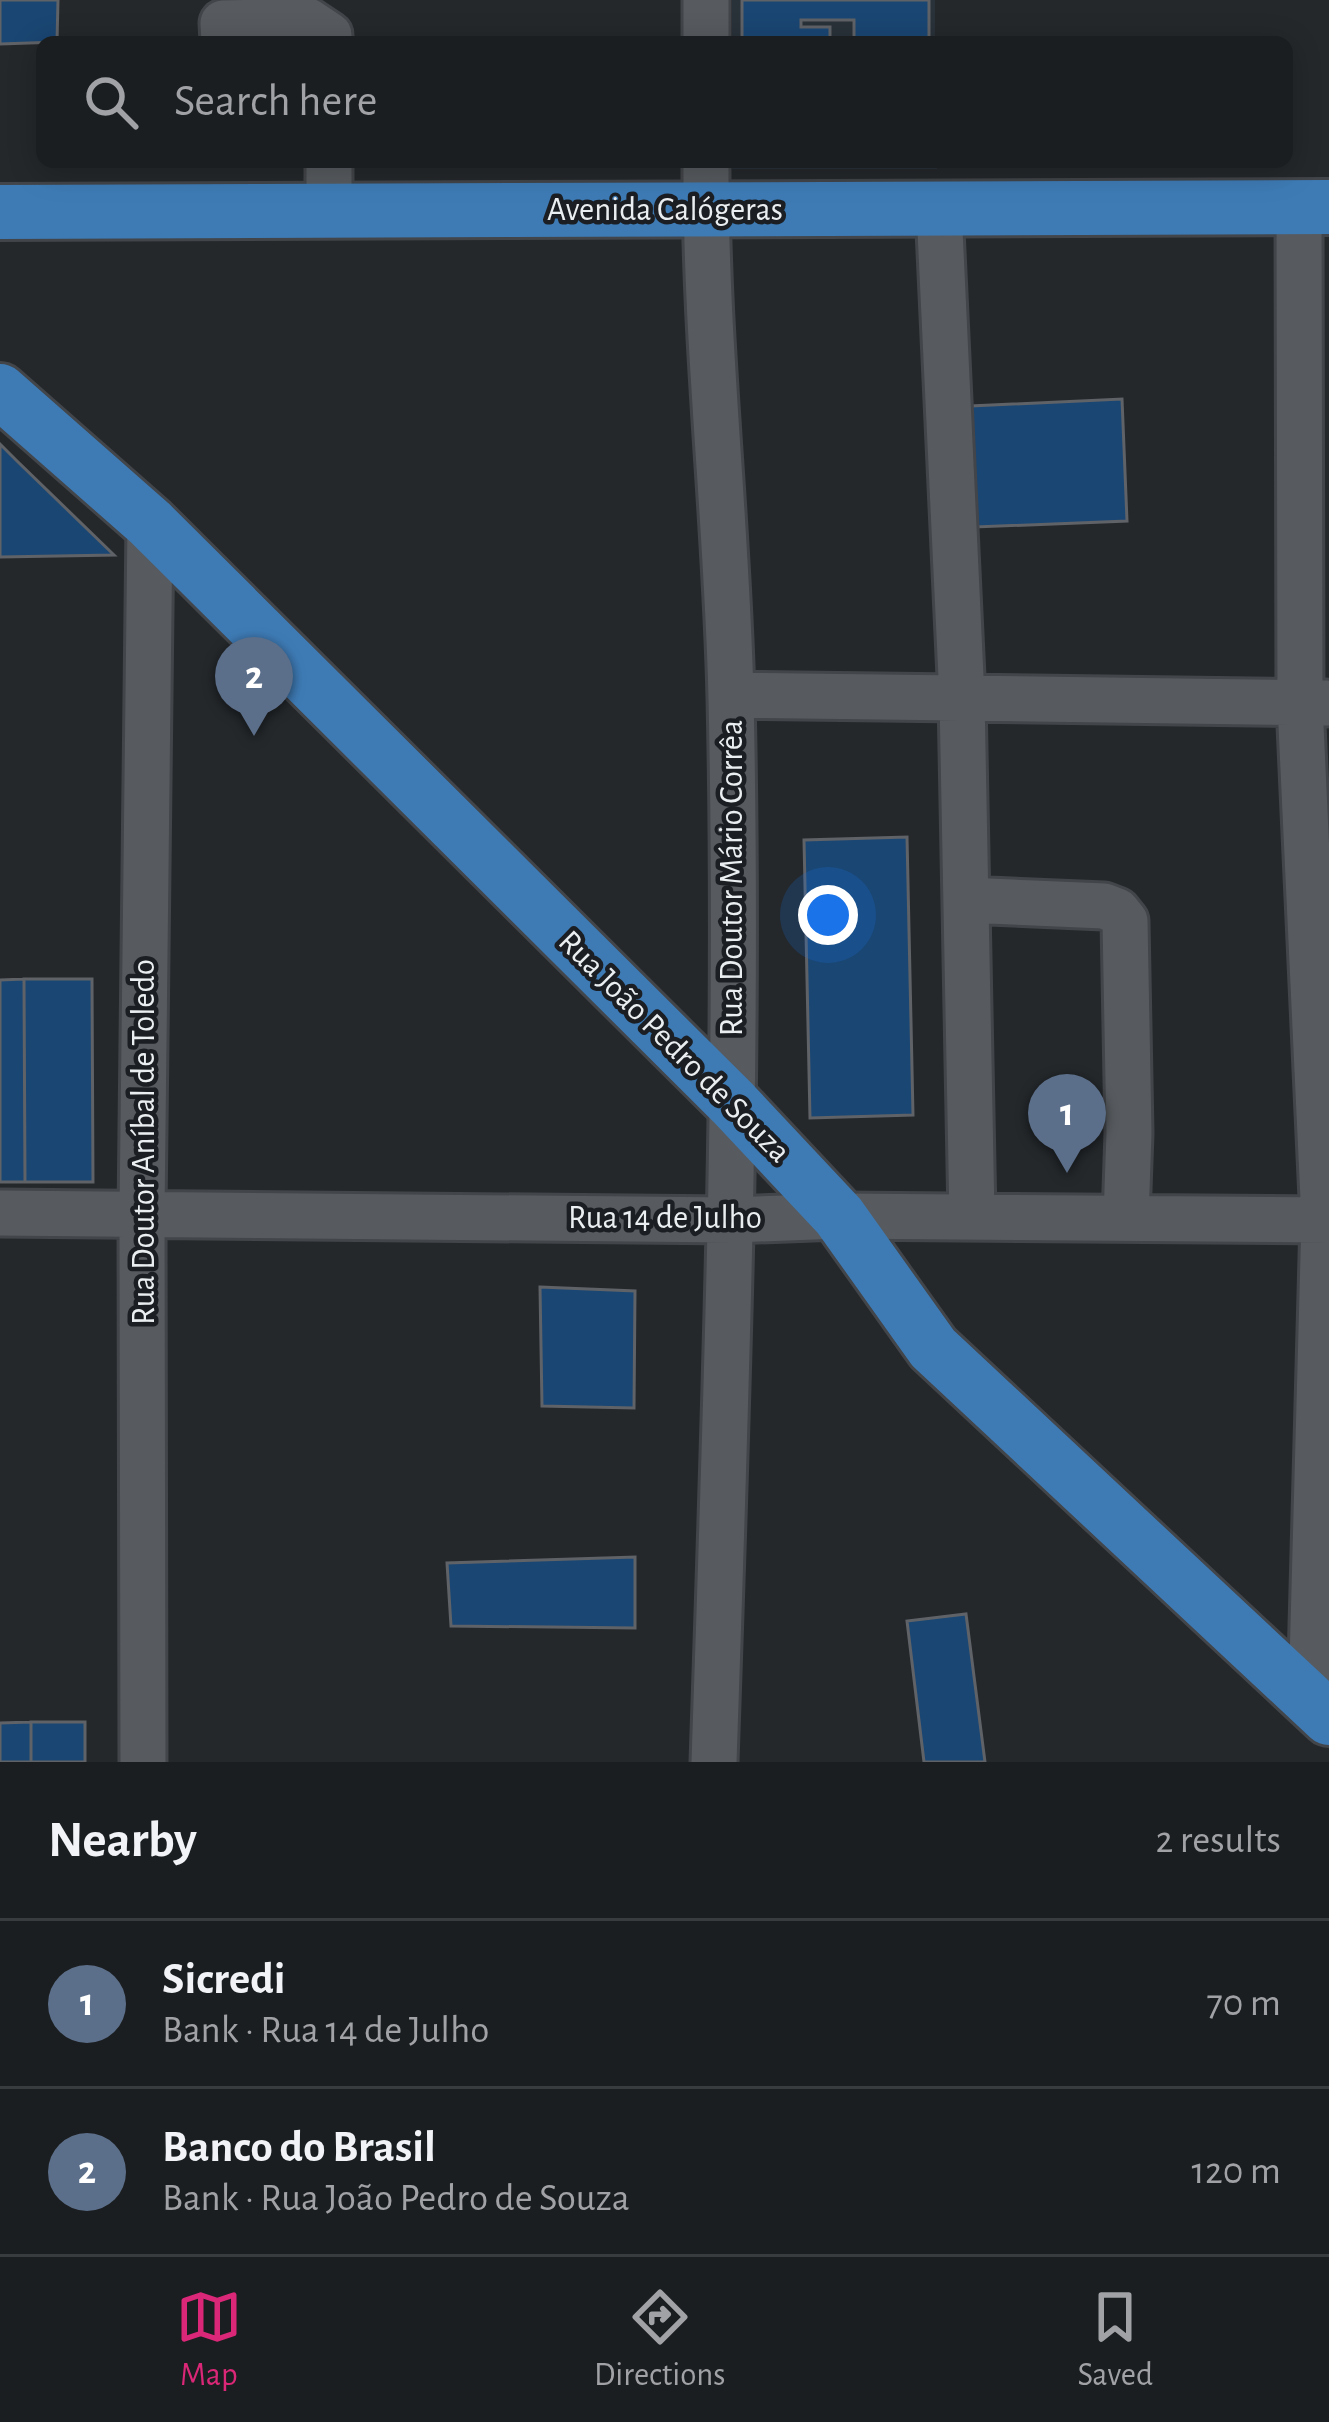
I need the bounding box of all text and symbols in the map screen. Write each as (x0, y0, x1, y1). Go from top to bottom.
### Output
search box (36, 36, 1293, 168)
icon: search (78, 69, 144, 135)
text: Search here (174, 79, 377, 124)
street label: Avenida Calógeras (547, 194, 783, 227)
pin: 2 (215, 637, 293, 736)
street label: Rua Doutor Mário Corrêa (716, 720, 749, 1036)
your location (798, 885, 858, 945)
street label: Rua João Pedro de Souza (552, 925, 796, 1169)
street label: Rua Doutor Aníbal de Toledo (128, 959, 161, 1325)
pin: 1 (1028, 1074, 1106, 1173)
street label: Rua 14 de Julho (568, 1202, 762, 1235)
text: Nearby (48, 1815, 197, 1866)
text: 2 results (1155, 1821, 1281, 1860)
text: Sicredi (162, 1957, 286, 2002)
text: 1 (80, 1984, 94, 2023)
text: 70 m (1207, 1984, 1281, 2023)
text: Bank · Rua 14 de Julho (162, 2011, 489, 2050)
text: Banco do Brasil (162, 2125, 436, 2170)
text: 2 (78, 2152, 96, 2191)
text: 120 m (1192, 2152, 1281, 2191)
text: Bank · Rua João Pedro de Souza (162, 2179, 630, 2218)
tab: Map (176, 2284, 242, 2396)
tab: Directions (594, 2284, 725, 2396)
tab: Saved (1077, 2284, 1153, 2396)

